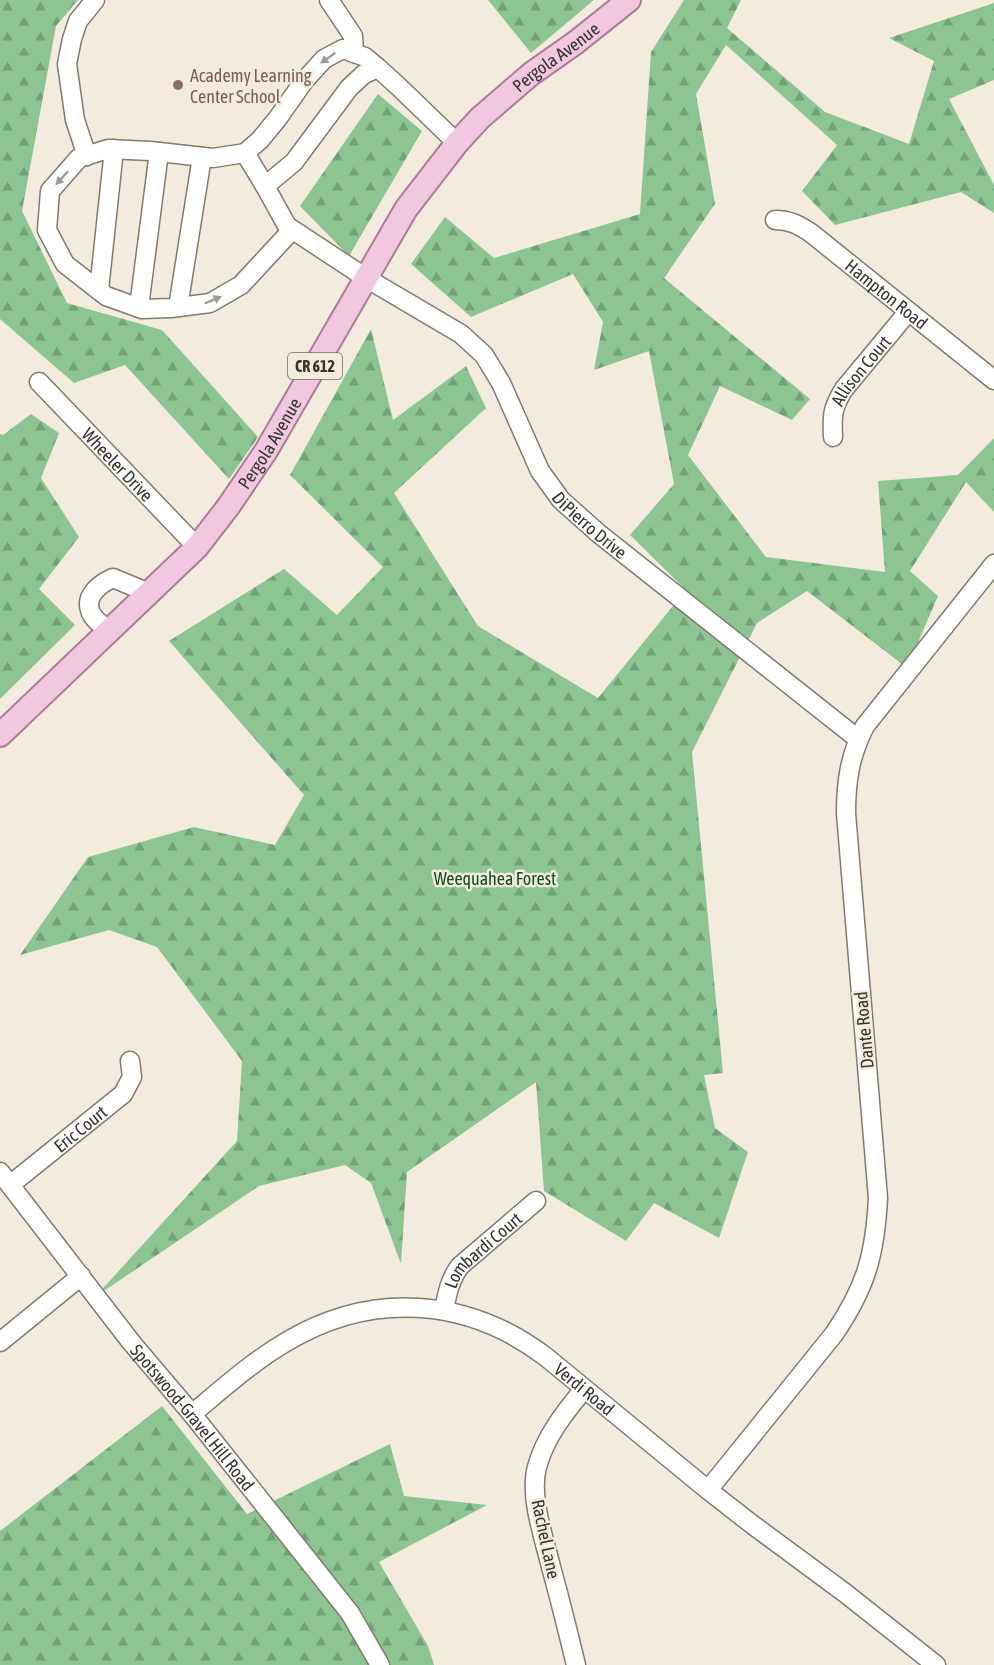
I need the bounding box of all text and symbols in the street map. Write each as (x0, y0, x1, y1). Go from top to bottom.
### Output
street label: Pergola Avenue (508, 17, 603, 96)
one-way arrow (320, 52, 336, 64)
place label: Academy Learning Center School (190, 65, 312, 107)
marker: Academy Learning Center School (171, 78, 185, 92)
one-way arrow (56, 170, 69, 185)
street label: Hampton Road (841, 254, 932, 333)
one-way arrow (205, 295, 223, 305)
street label: Allison Court (826, 331, 895, 409)
road number: CR 612 (288, 353, 342, 379)
street label: Pergola Avenue (233, 394, 305, 493)
street label: Wheeler Drive (78, 423, 158, 505)
street label: DiPierro Drive (548, 488, 631, 562)
park label: Weequahea Forest (434, 868, 556, 889)
street label: Dante Road (850, 991, 878, 1069)
street label: Eric Court (49, 1101, 111, 1156)
street label: Lombardi Court (439, 1208, 526, 1291)
street label: Spotswood-Gravel Hill Road (127, 1340, 259, 1495)
street label: Verdi Road (550, 1358, 619, 1419)
street label: Rachel Lane (527, 1497, 565, 1581)

